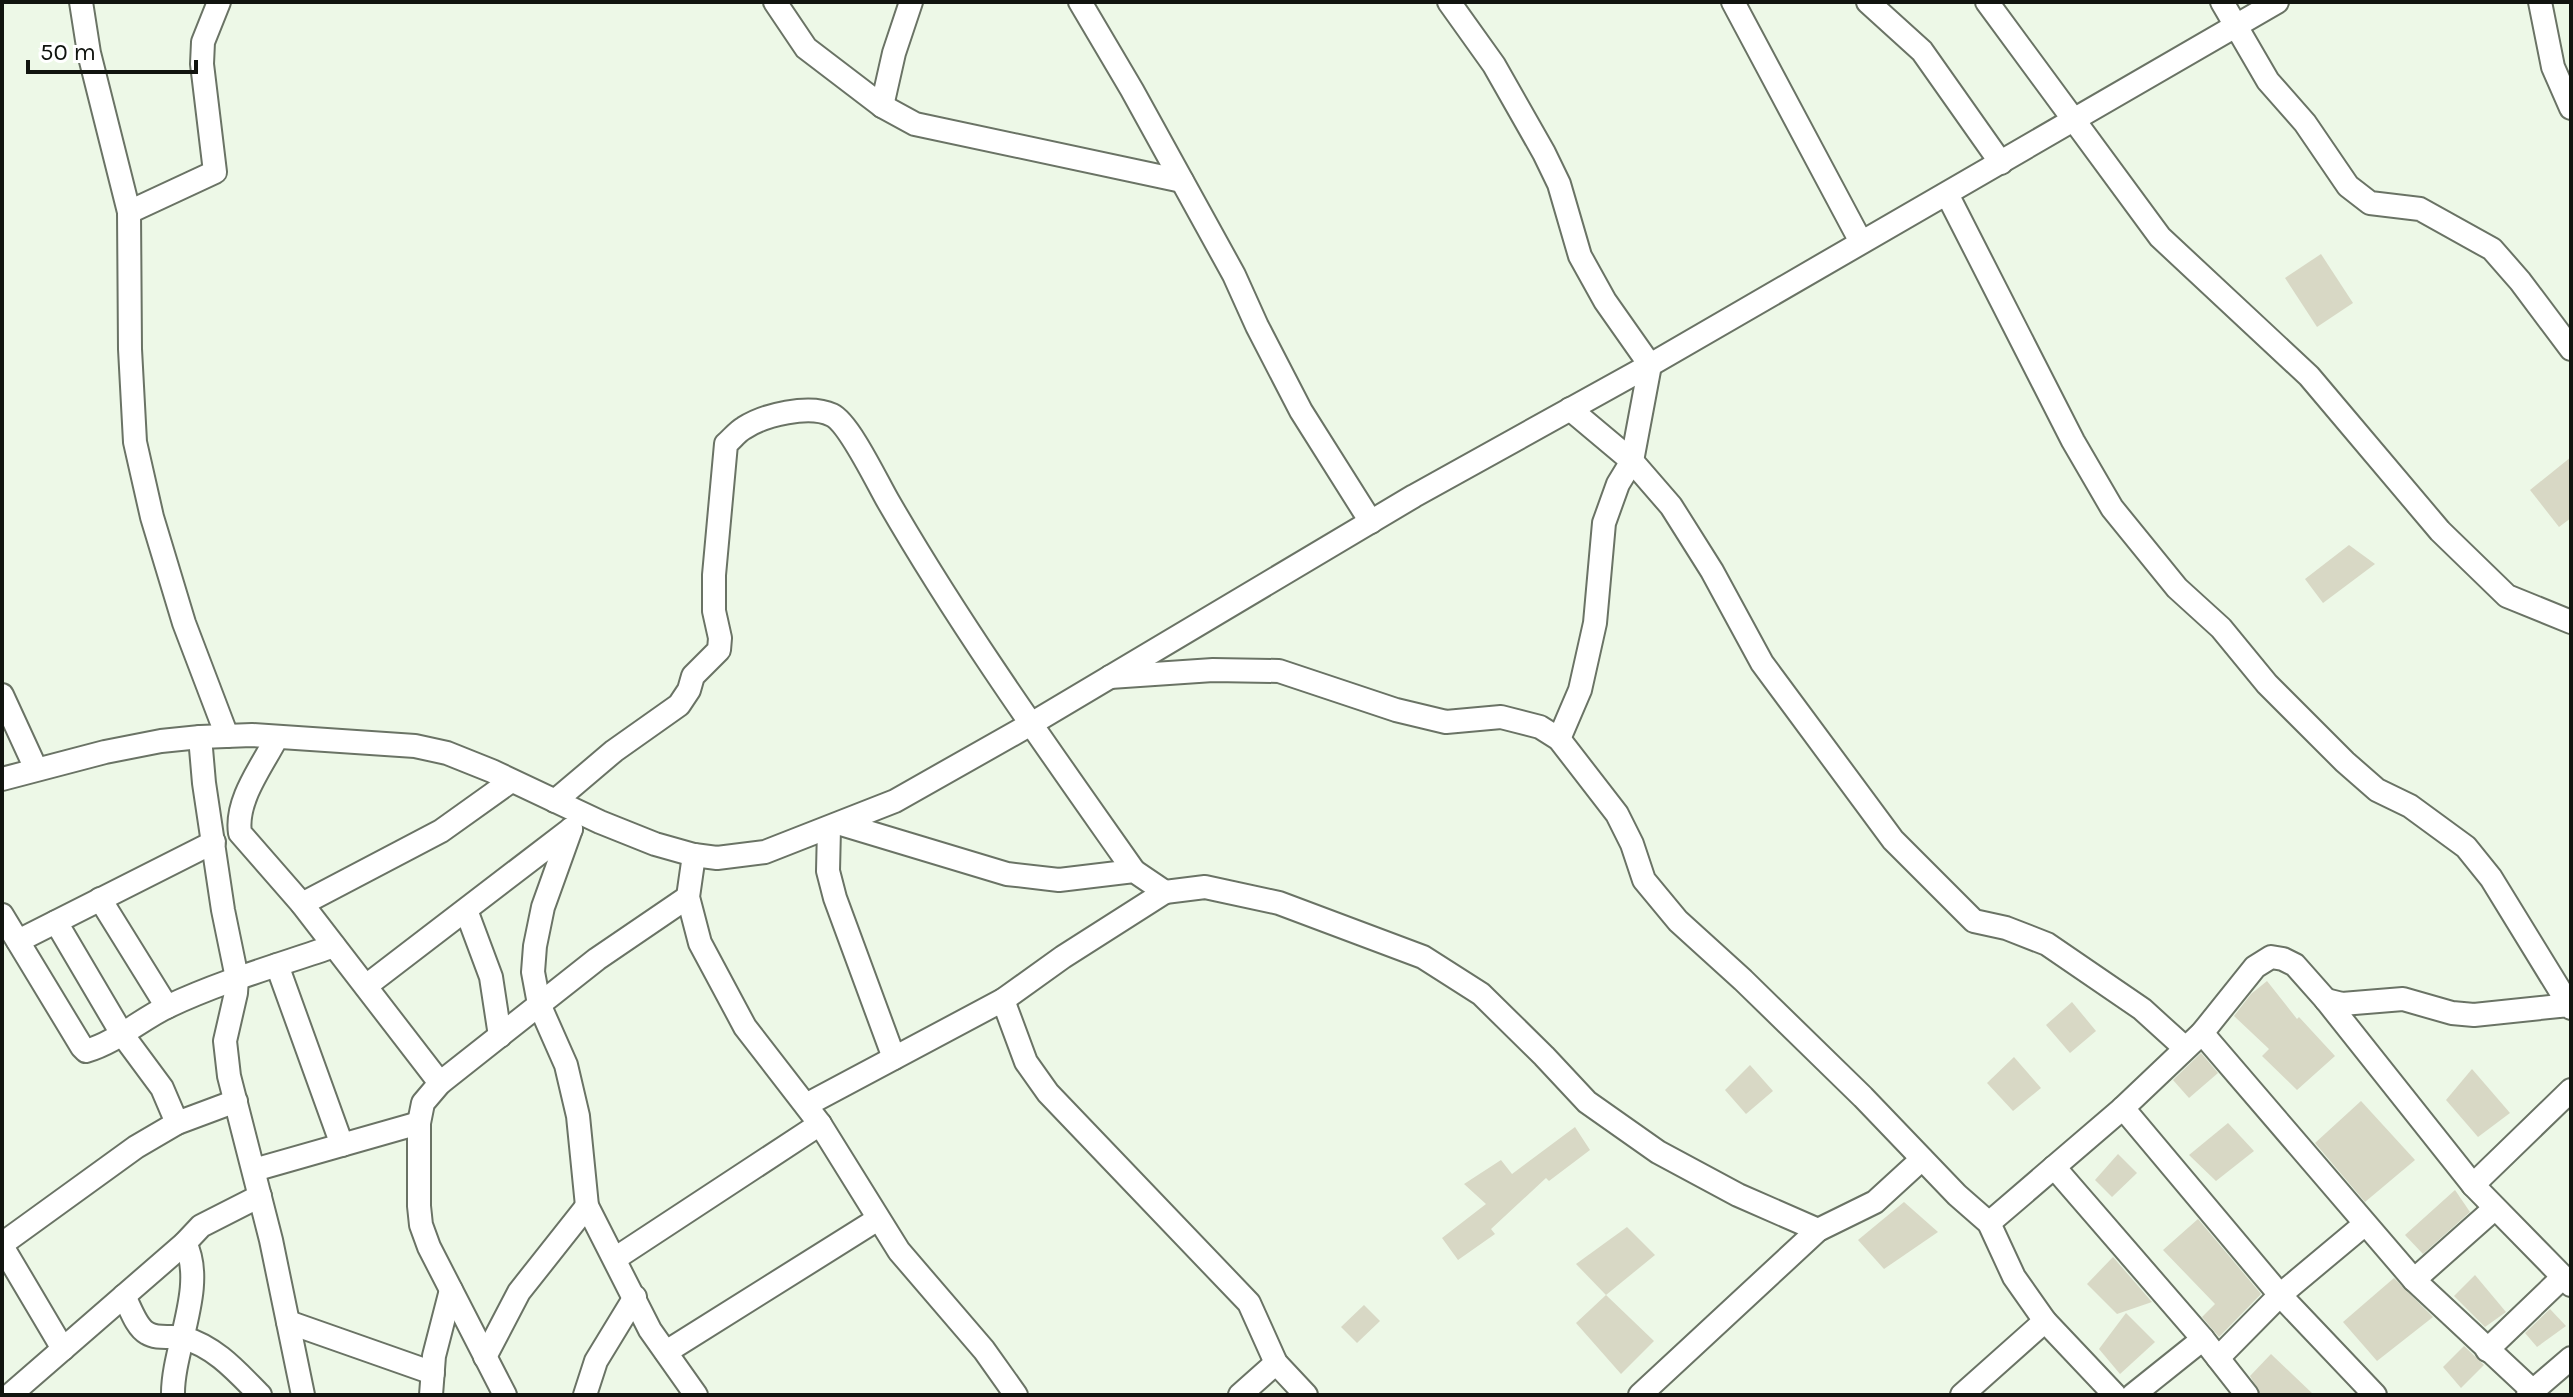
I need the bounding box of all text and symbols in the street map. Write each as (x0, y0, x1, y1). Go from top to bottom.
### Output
scale bar (28, 24, 196, 74)
text: 50 m (40, 38, 96, 66)

